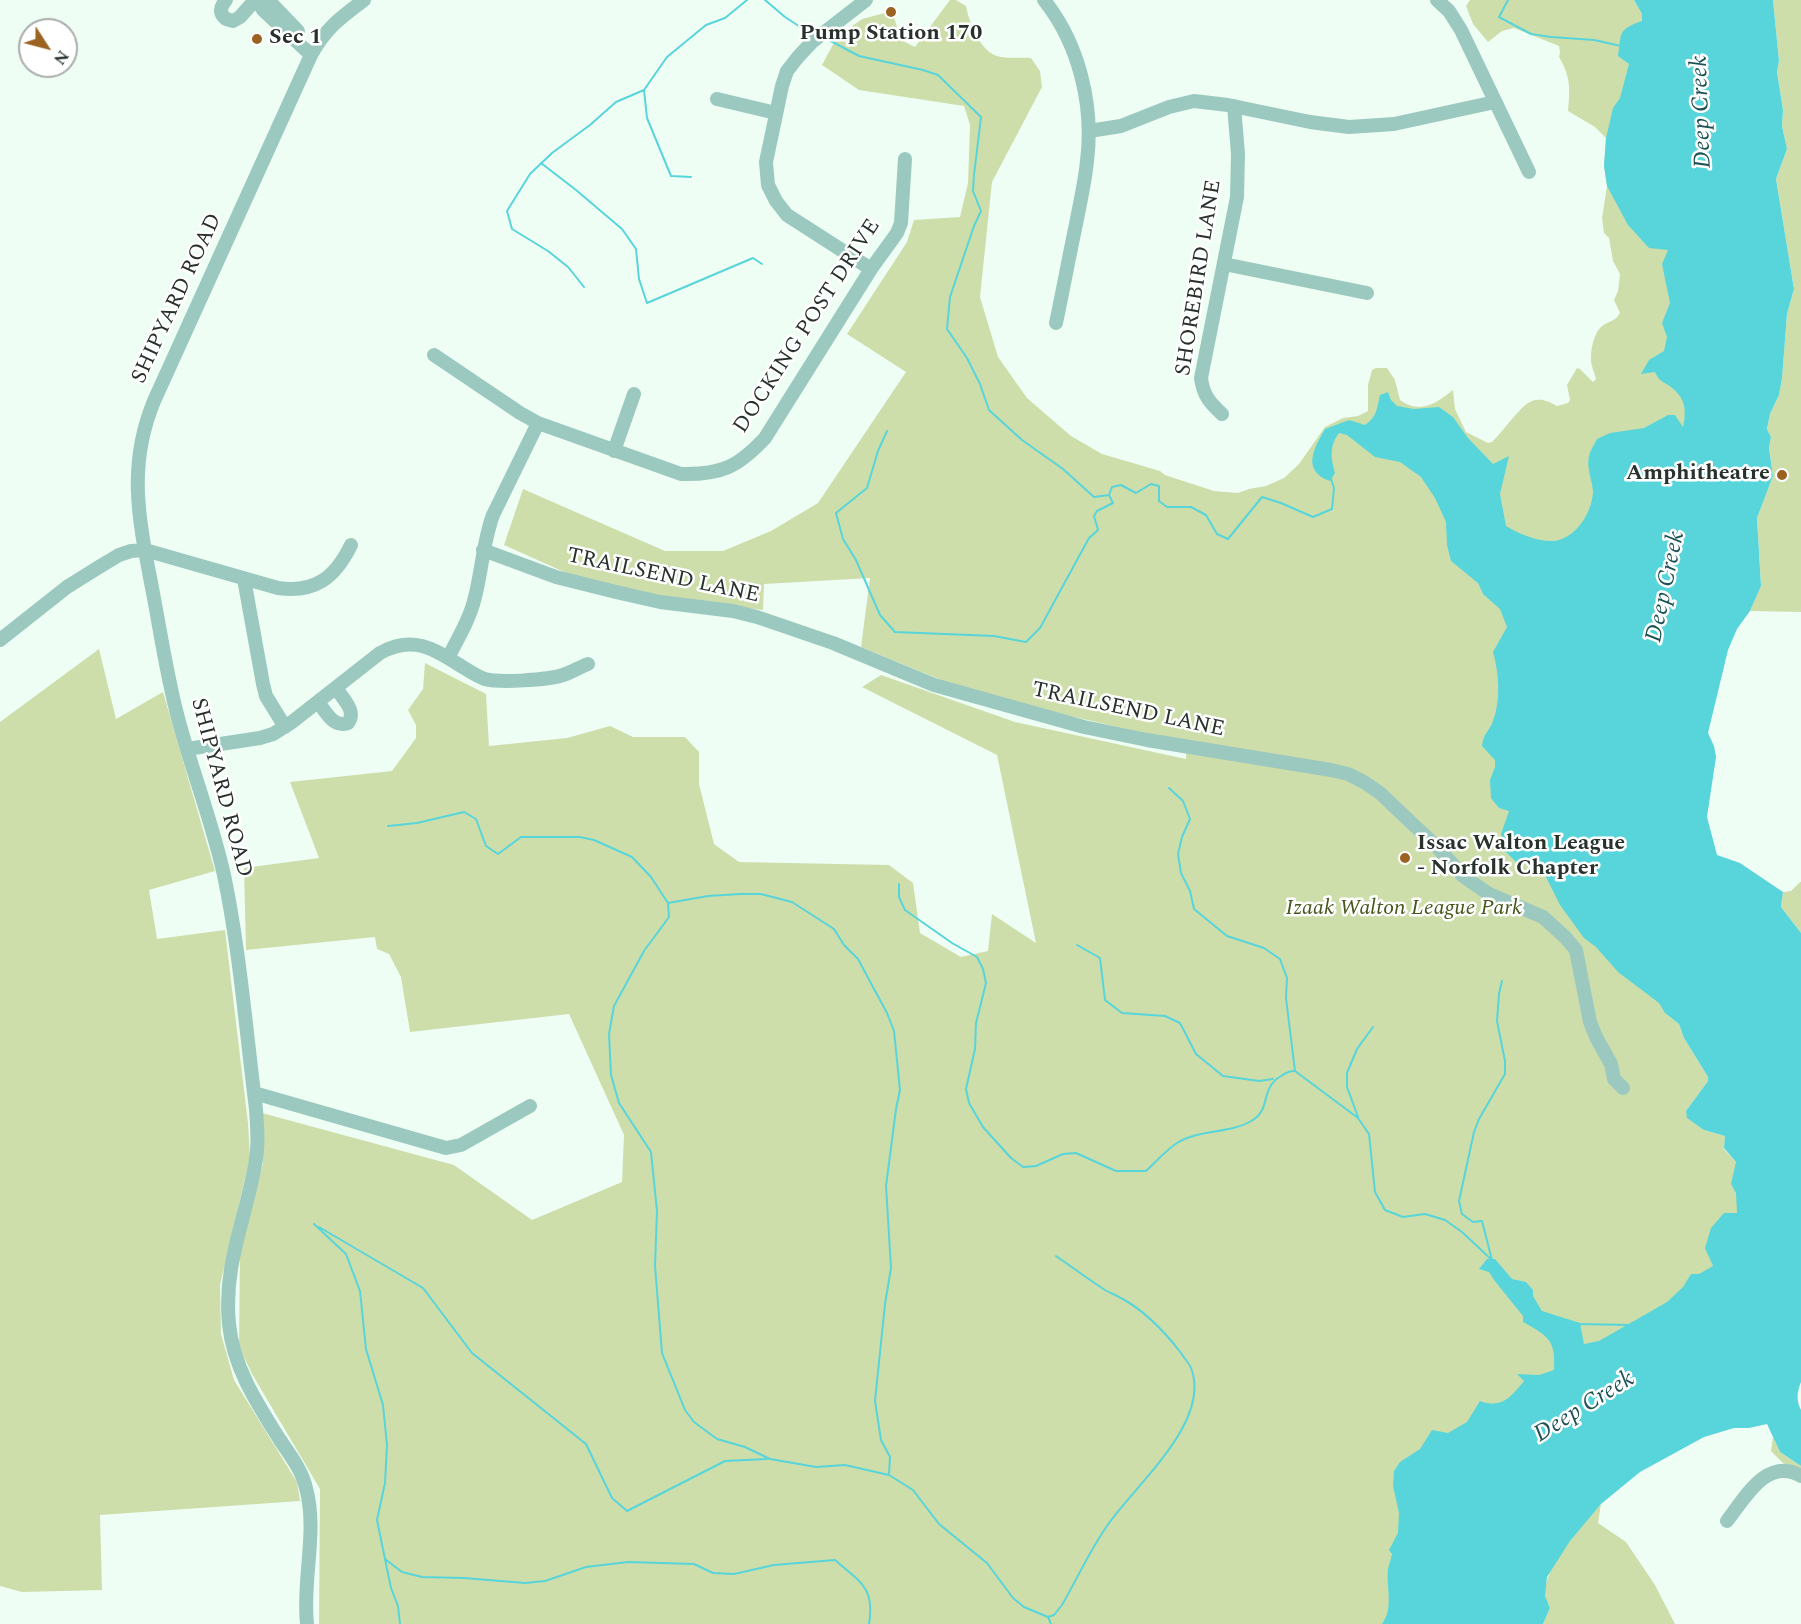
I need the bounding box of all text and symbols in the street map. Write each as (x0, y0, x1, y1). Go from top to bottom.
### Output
marker: Pump Station 170 (884, 5, 898, 19)
north arrow (18, 18, 78, 78)
place label: Pump Station 170 (800, 22, 982, 48)
place label: Sec 1 (269, 26, 322, 52)
marker: Sec 1 (250, 32, 264, 46)
text: N (47, 45, 74, 70)
water label: Deep Creek (1687, 55, 1719, 169)
street label: SHOREBIRD LANE (1171, 178, 1229, 378)
street label: SHIPYARD ROAD (127, 210, 229, 388)
street label: DOCKING POST DRIVE (729, 215, 887, 439)
place label: Amphitheatre (1626, 462, 1770, 488)
marker: Amphitheatre (1775, 468, 1789, 482)
water label: Deep Creek (1641, 529, 1693, 645)
street label: TRAILSEND LANE (564, 544, 762, 610)
street label: TRAILSEND LANE (1029, 678, 1227, 744)
street label: SHIPYARD ROAD (183, 695, 257, 881)
place label: Issac Walton League - Norfolk Chapter (1417, 832, 1625, 884)
marker: Issac Walton League - Norfolk Chapter (1398, 851, 1412, 865)
park label: Izaak Walton League Park (1286, 897, 1522, 923)
water label: Deep Creek (1529, 1366, 1641, 1450)

